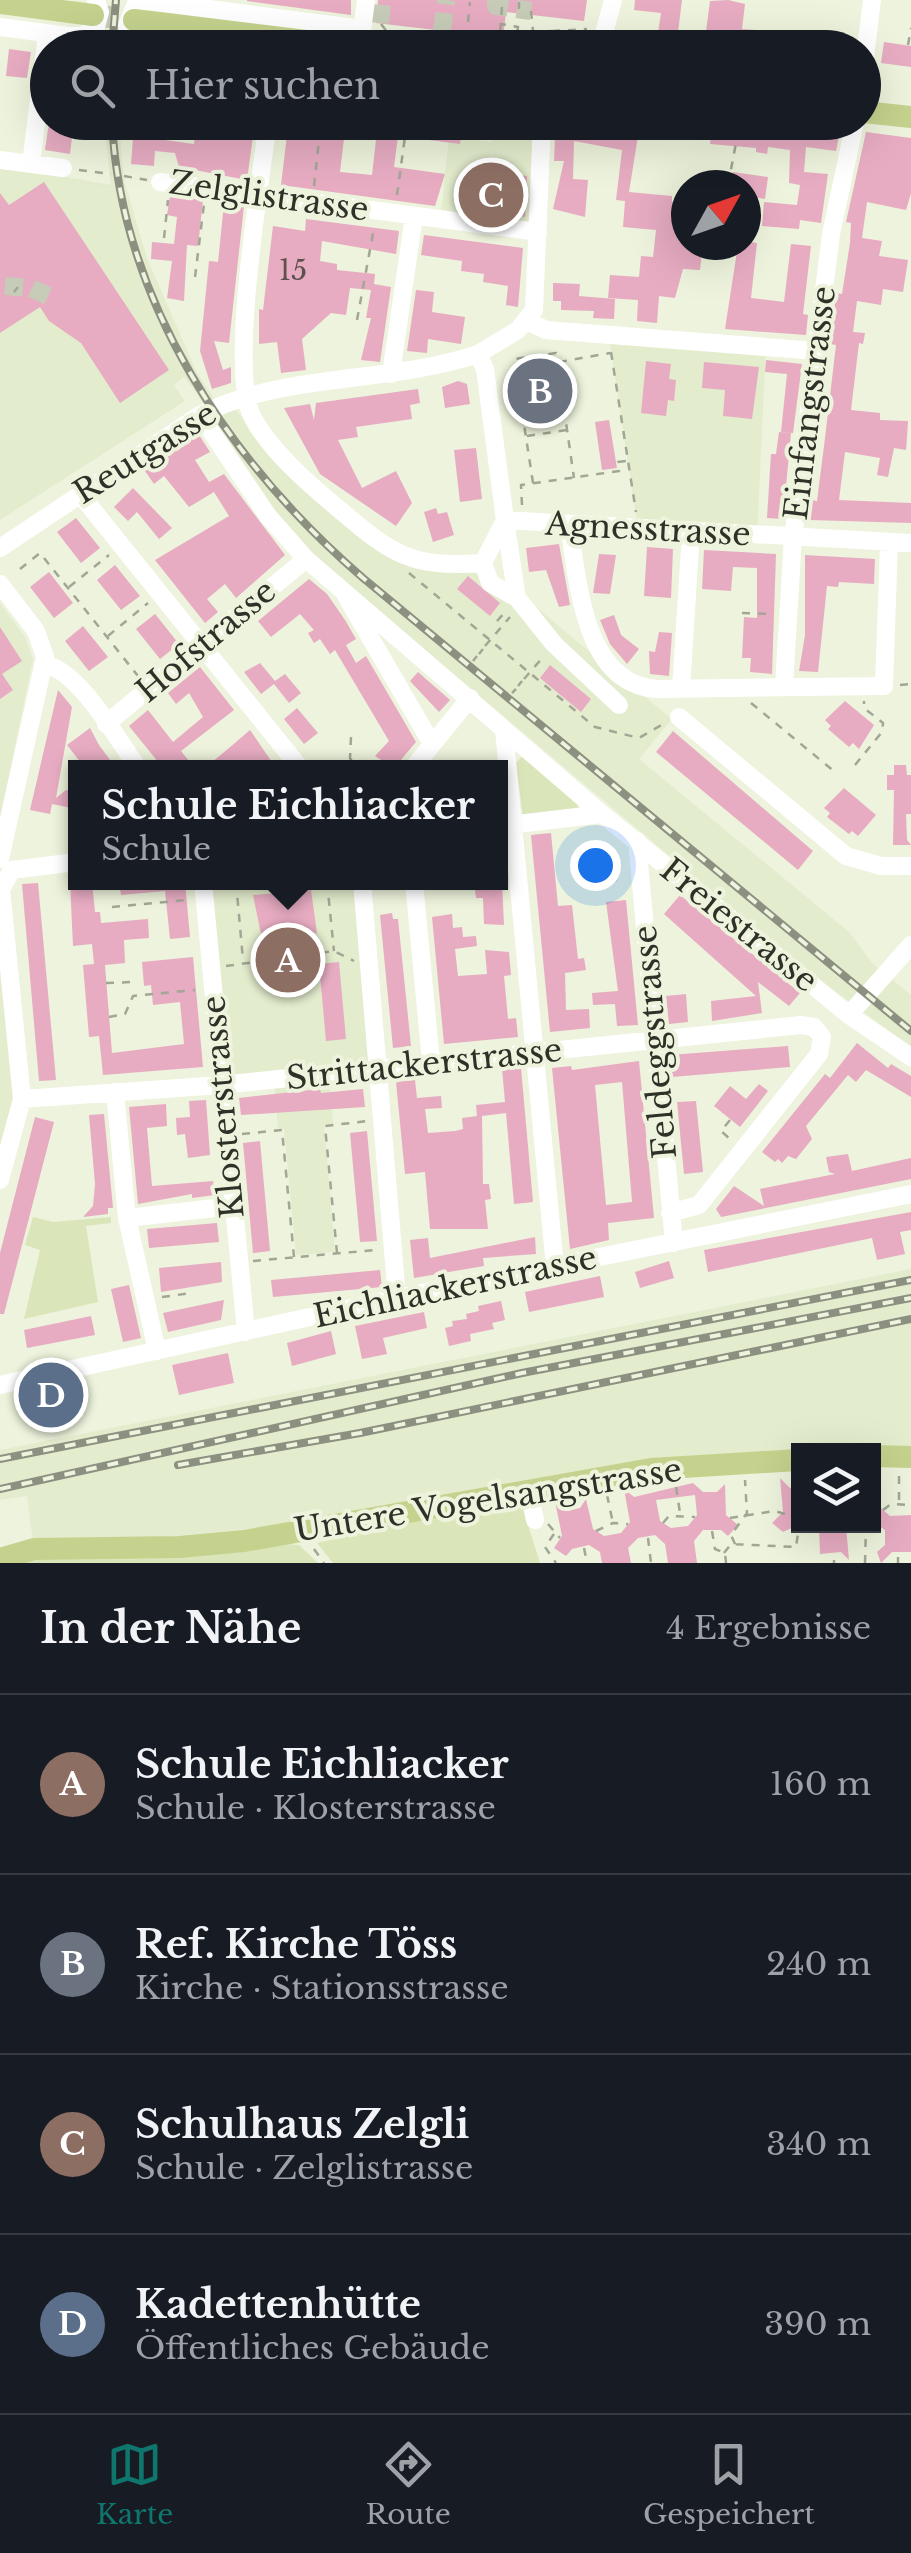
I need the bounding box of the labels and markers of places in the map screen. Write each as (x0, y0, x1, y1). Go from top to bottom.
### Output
pin: C (458, 158, 524, 232)
pin: B (508, 354, 572, 428)
pin: A (256, 922, 320, 998)
pin: D (18, 1358, 84, 1432)

